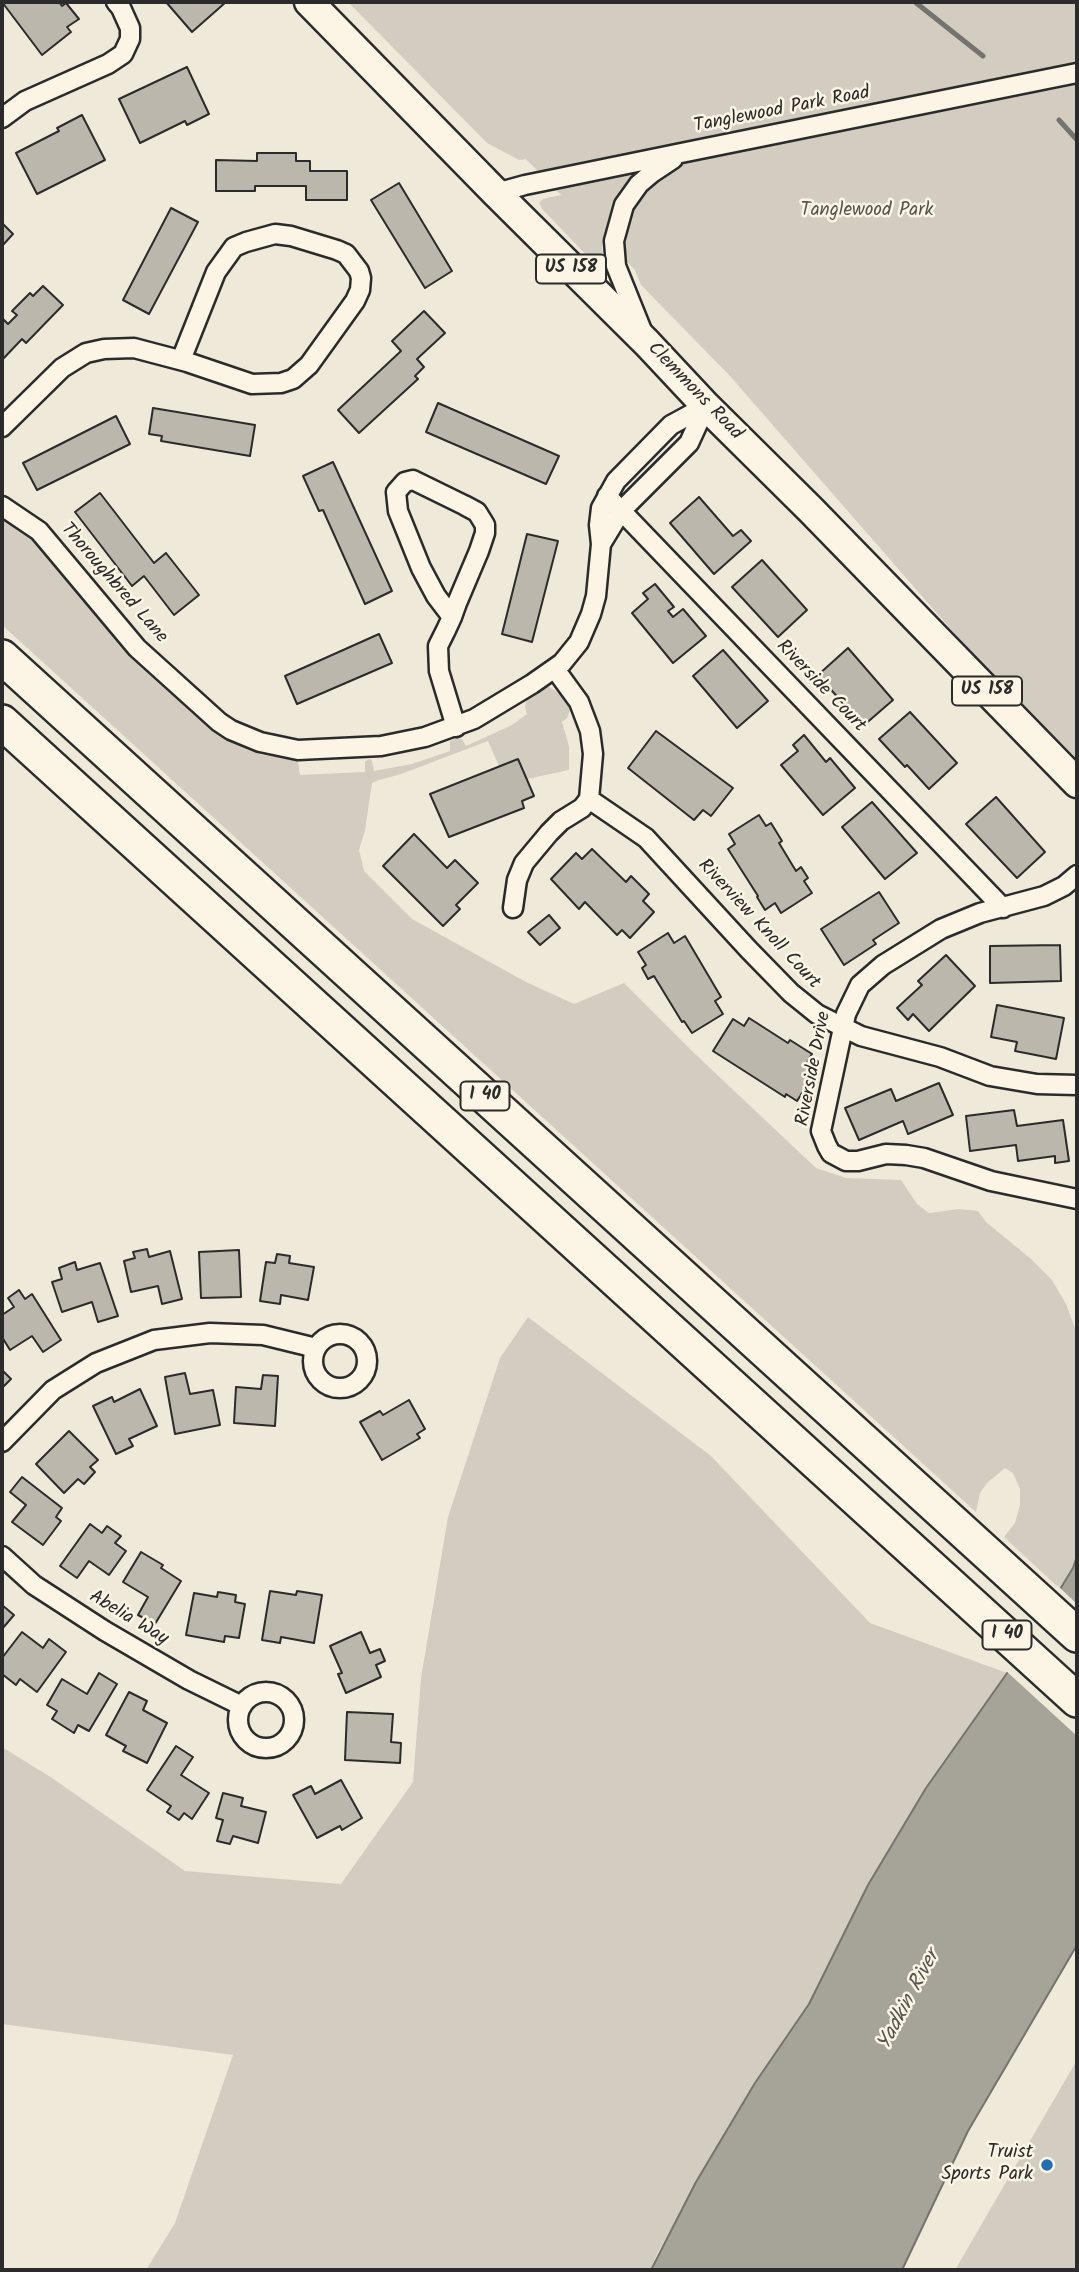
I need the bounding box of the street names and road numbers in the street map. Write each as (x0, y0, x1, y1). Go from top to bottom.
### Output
street label: Tanglewood Park Road (692, 83, 872, 139)
road number: US 158 (536, 255, 606, 284)
street label: Clemmons Road (642, 338, 746, 446)
street label: Thoroughbred Lane (55, 519, 171, 649)
street label: Riverside Court (770, 636, 870, 738)
road number: US 158 (952, 676, 1022, 706)
street label: Riverview Knoll Court (692, 855, 824, 995)
street label: Riverside Drive (793, 1010, 837, 1128)
road number: I 40 (461, 1082, 510, 1111)
street label: Abelia Way (84, 1586, 172, 1652)
road number: I 40 (982, 1620, 1032, 1650)

